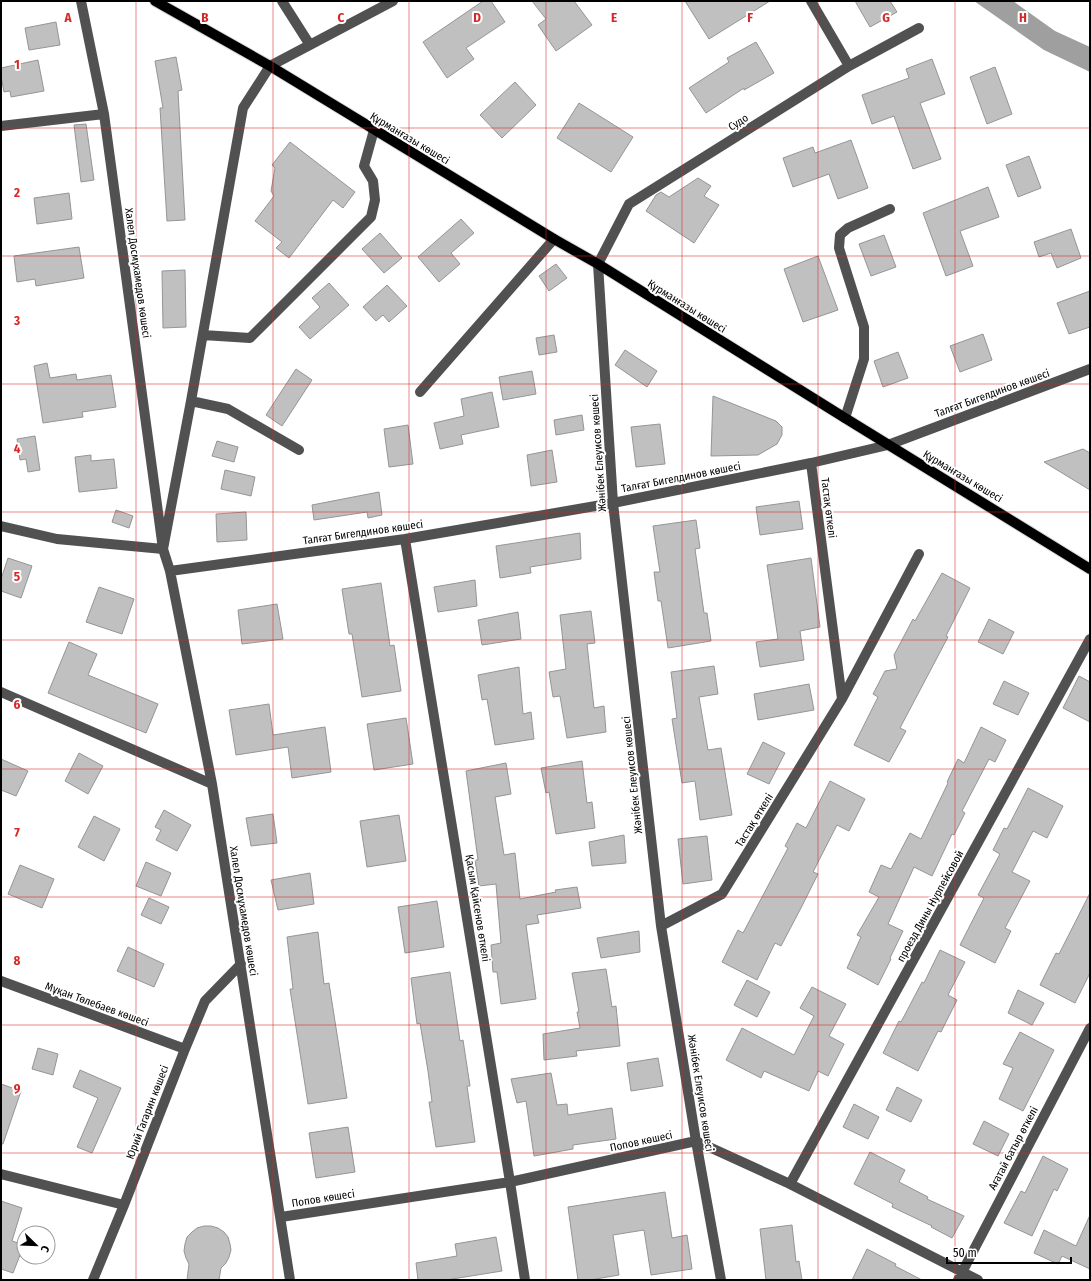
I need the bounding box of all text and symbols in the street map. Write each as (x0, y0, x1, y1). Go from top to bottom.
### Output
text: A (63, 10, 72, 25)
text: B (201, 10, 209, 25)
text: C (338, 10, 345, 25)
text: D (473, 10, 481, 25)
text: E (611, 10, 617, 25)
text: F (747, 10, 753, 25)
text: G (882, 10, 890, 25)
text: H (1019, 10, 1027, 25)
text: 1 (14, 57, 20, 72)
street label: Құрманғазы көшесі (368, 110, 452, 167)
street label: Судо (726, 111, 751, 134)
text: 2 (13, 185, 20, 200)
street label: Халел Досмұхамедов көшесі (122, 207, 153, 339)
street label: Құрманғазы көшесі (645, 277, 729, 336)
text: 3 (13, 313, 20, 328)
street label: Талғат Бигелдинов көшесі (933, 367, 1052, 420)
street label: Жәнібек Елеуисов көшесі (588, 393, 609, 512)
text: 4 (14, 441, 21, 456)
street label: Құрманғазы көшесі (921, 448, 1005, 505)
street label: Талғат Бигелдинов көшесі (620, 460, 742, 495)
street label: Тастақ өткелі (818, 477, 839, 539)
street label: Талғат Бигелдинов көшесі (302, 518, 424, 547)
text: 5 (14, 569, 20, 584)
text: 6 (14, 697, 21, 712)
street label: Жәнібек Елеуисов көшесі (620, 715, 645, 834)
street label: Тастақ өткелі (733, 791, 776, 849)
text: 7 (14, 825, 20, 840)
street label: Халел Досмұхамедов көшесі (227, 845, 260, 977)
street label: проезд Дины Нурпейсовой (894, 848, 967, 964)
street label: Қасым Қайсенов өткелі (463, 854, 492, 963)
text: 8 (14, 953, 21, 968)
street label: Мұқан Төлебаев көшесі (43, 980, 151, 1029)
street label: Жәнібек Елеуисов көшесі (685, 1034, 716, 1153)
street label: Юрий Гагарин көшесі (124, 1063, 171, 1161)
text: 9 (14, 1081, 21, 1096)
street label: Ағатай батыр өткелі (986, 1104, 1041, 1192)
street label: Попов көшесі (609, 1128, 674, 1154)
street label: Попов көшесі (291, 1187, 356, 1210)
north arrow (16, 1225, 56, 1265)
scale bar (947, 1239, 1071, 1265)
text: С (38, 1244, 52, 1254)
text: 50 m (953, 1246, 977, 1260)

